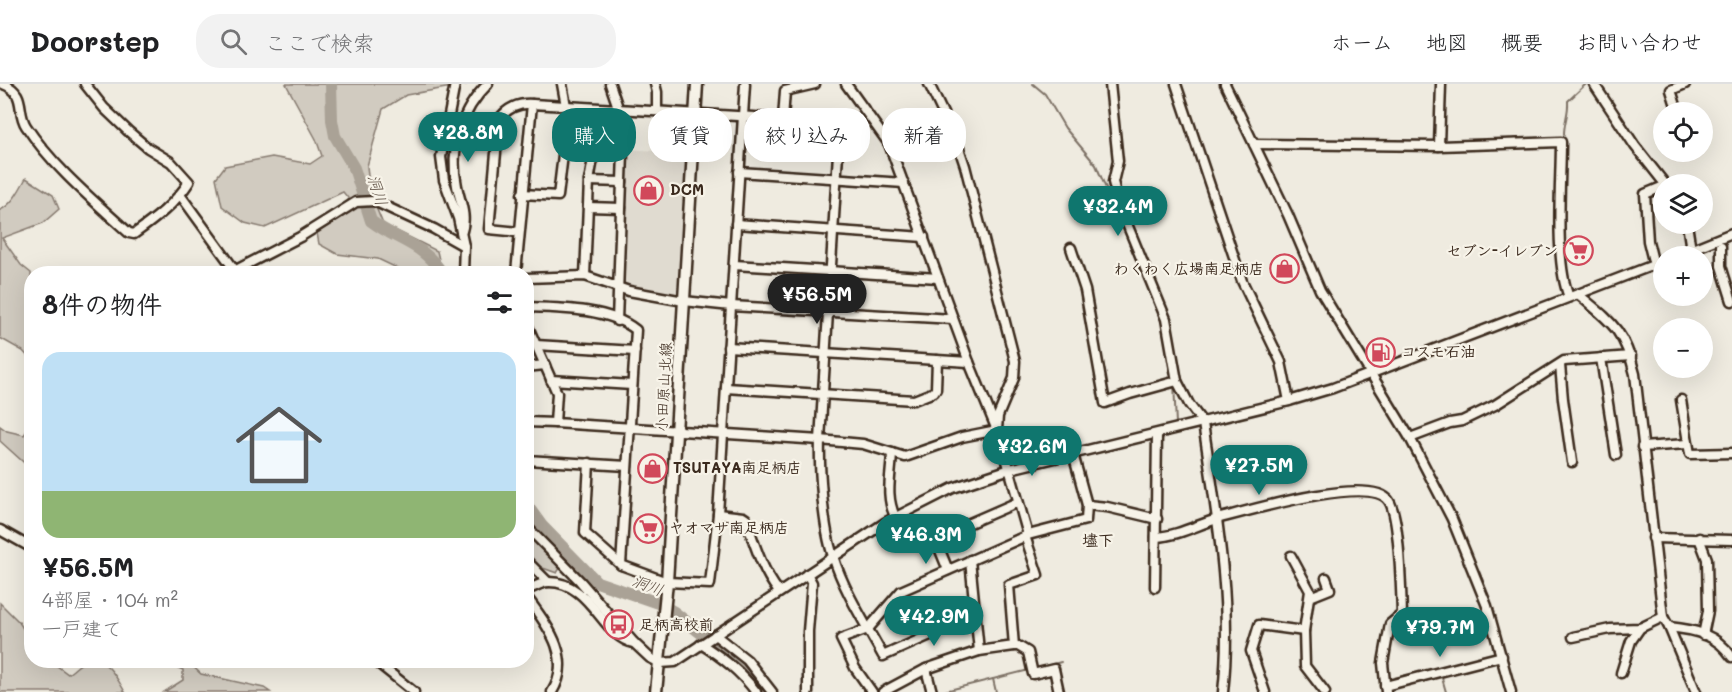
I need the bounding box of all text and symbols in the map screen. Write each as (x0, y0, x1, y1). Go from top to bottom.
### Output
search box (196, 14, 616, 68)
text: Doorstep (30, 23, 160, 59)
icon: search (217, 25, 250, 58)
text: ここで検索 (265, 28, 375, 57)
text: ホーム (1331, 28, 1393, 55)
text: 地図 (1426, 28, 1468, 55)
text: 概要 (1501, 28, 1543, 55)
text: お問い合わせ (1576, 28, 1702, 55)
map controls (1653, 102, 1713, 378)
button: locate (1653, 102, 1713, 162)
chip: 購入 (552, 108, 636, 162)
chip: 賃貸 (648, 108, 732, 162)
chip: 絞り込み (744, 108, 870, 162)
chip: 新着 (882, 108, 966, 162)
pin: ¥28.8M (419, 112, 517, 163)
text: ¥28.8M (432, 118, 504, 144)
water label: 洞川 (364, 171, 393, 208)
shop icon: DCM (633, 174, 665, 206)
button: layers (1653, 174, 1713, 234)
place label: DCM (670, 179, 704, 199)
pin: ¥32.4M (1069, 186, 1167, 237)
text: ¥32.4M (1082, 192, 1154, 218)
supermarket icon: セブン-イレブン (1563, 235, 1595, 267)
place label: セブン-イレブン (1447, 240, 1558, 260)
button: + (1653, 246, 1713, 306)
shop icon: わくわく広場南足柄店 (1269, 253, 1301, 285)
place label: わくわく広場南足柄店 (1114, 258, 1264, 278)
pin: ¥56.5M (768, 274, 866, 325)
text: ¥56.5M (782, 280, 852, 306)
icon: filters (483, 286, 516, 319)
text: 8件の物件 (42, 287, 162, 321)
button: − (1653, 318, 1713, 378)
fuel station icon: コスモ石油 (1364, 336, 1396, 368)
street label: 小田原山北線 (651, 341, 675, 432)
place label: コスモ石油 (1401, 341, 1475, 361)
icon: home (225, 391, 333, 499)
pin: ¥32.6M (983, 426, 1081, 477)
text: ¥32.6M (997, 432, 1067, 458)
pin: ¥27.5M (1210, 445, 1308, 496)
text: ¥27.5M (1224, 451, 1294, 477)
shop icon: TSUTAYA南足柄店 (636, 452, 668, 484)
place label: TSUTAYA南足柄店 (673, 457, 801, 477)
supermarket icon: ヤオマサ南足柄店 (632, 512, 664, 544)
pin: ¥46.3M (877, 514, 975, 565)
place label: ヤオマサ南足柄店 (669, 517, 789, 537)
text: ¥46.3M (890, 520, 962, 546)
district label: 壗下 (1082, 529, 1114, 550)
text: ¥56.5M (42, 550, 134, 584)
water label: 洞川 (629, 569, 667, 600)
text: 4部屋 · 104 m² (42, 586, 178, 612)
pin: ¥42.9M (885, 596, 983, 647)
text: ¥42.9M (898, 602, 970, 628)
pin: ¥79.7M (1391, 607, 1489, 658)
bus stop icon: 足柄高校前 (602, 609, 634, 641)
text: ¥79.7M (1405, 613, 1475, 639)
place label: 足柄高校前 (639, 614, 714, 634)
text: 一戸建て (42, 615, 122, 641)

